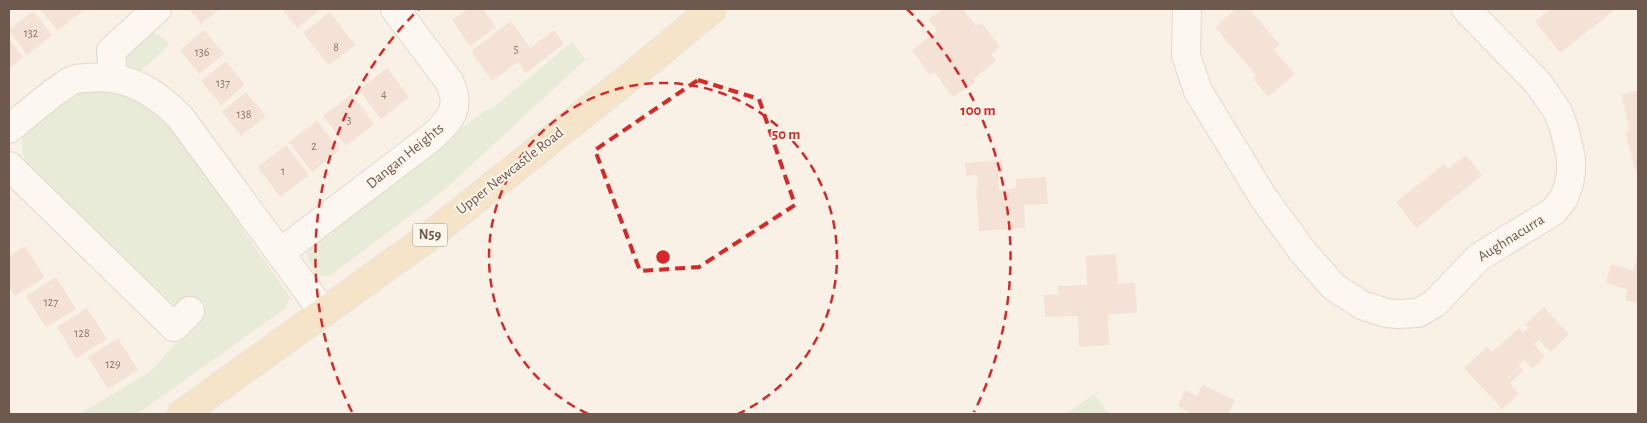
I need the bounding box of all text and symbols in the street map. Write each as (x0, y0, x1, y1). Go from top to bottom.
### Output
house number: 132 (24, 27, 39, 39)
house number: 8 (333, 41, 339, 53)
house number: 5 (513, 43, 519, 55)
house number: 136 (195, 46, 210, 58)
house number: 137 (216, 77, 230, 89)
house number: 4 (381, 88, 387, 100)
text: 100 m (960, 103, 996, 118)
house number: 138 (237, 108, 252, 120)
house number: 3 (347, 114, 352, 126)
street label: Dangan Heights (364, 121, 446, 191)
street label: Upper Newcastle Road (454, 125, 566, 217)
text: 50 m (772, 127, 800, 142)
house number: 2 (311, 140, 317, 152)
house number: 1 (281, 165, 285, 177)
street label: Aughnacurra (1475, 212, 1547, 264)
road number: N59 (412, 224, 448, 246)
centre of rings (654, 248, 672, 266)
house number: 127 (44, 296, 58, 308)
house number: 128 (74, 327, 90, 339)
house number: 129 (105, 358, 121, 370)

